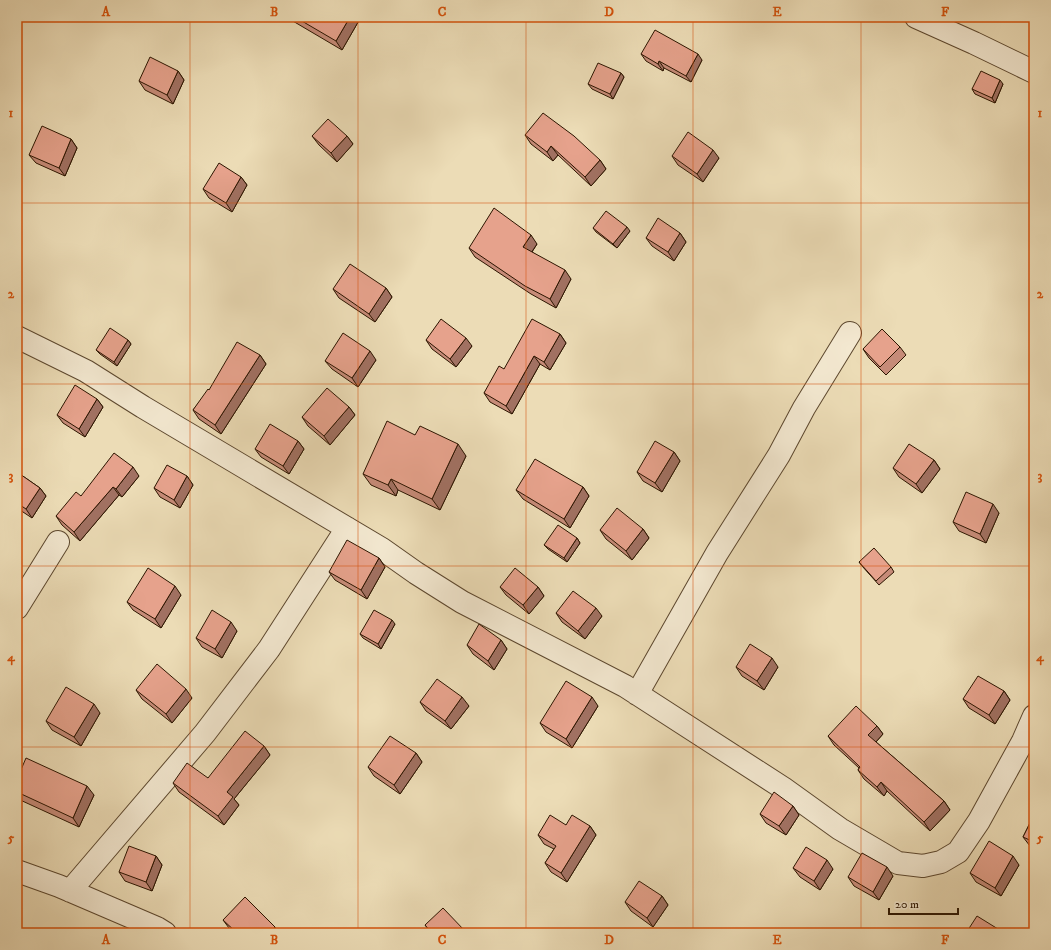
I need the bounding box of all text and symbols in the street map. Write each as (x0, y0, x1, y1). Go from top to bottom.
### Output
text: A (101, 4, 111, 20)
text: B (270, 4, 278, 20)
text: C (438, 4, 447, 20)
text: D (604, 4, 614, 20)
text: E (772, 4, 782, 20)
text: F (941, 4, 950, 20)
text: 1 (9, 105, 14, 121)
text: 1 (1038, 105, 1043, 121)
text: 2 (8, 286, 15, 302)
text: 2 (1037, 286, 1044, 302)
text: 3 (9, 468, 14, 484)
text: 3 (1038, 468, 1043, 484)
text: 4 (6, 649, 15, 666)
text: 4 (1035, 649, 1044, 666)
text: 5 (7, 830, 15, 846)
text: 5 (1036, 830, 1044, 846)
scale bar (889, 890, 958, 916)
text: 20 m (895, 897, 919, 912)
text: A (101, 932, 111, 948)
text: B (270, 932, 278, 948)
text: C (438, 932, 447, 948)
text: D (604, 932, 614, 948)
text: E (772, 932, 782, 948)
text: F (941, 932, 950, 948)

